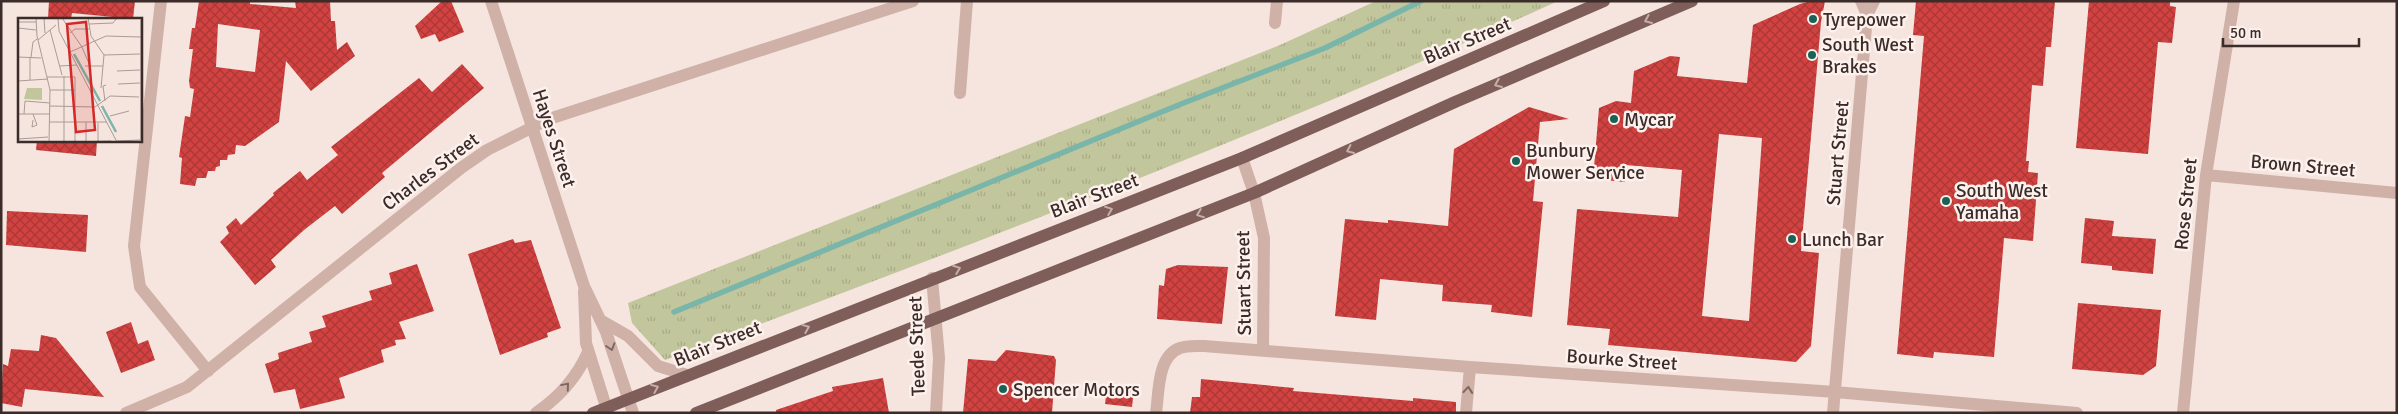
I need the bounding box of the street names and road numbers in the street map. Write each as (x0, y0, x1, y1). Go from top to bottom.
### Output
street label: Blair Street (1420, 12, 1515, 70)
street label: Hayes Street (527, 86, 581, 191)
street label: Stuart Street (1821, 99, 1855, 206)
street label: Charles Street (377, 127, 484, 216)
street label: Brown Street (2249, 149, 2357, 183)
street label: Rose Street (2169, 156, 2203, 251)
street label: Blair Street (1047, 168, 1142, 224)
street label: Stuart Street (1231, 230, 1257, 336)
street label: Teede Street (903, 295, 931, 396)
street label: Blair Street (670, 315, 765, 372)
street label: Bourke Street (1566, 344, 1679, 376)

